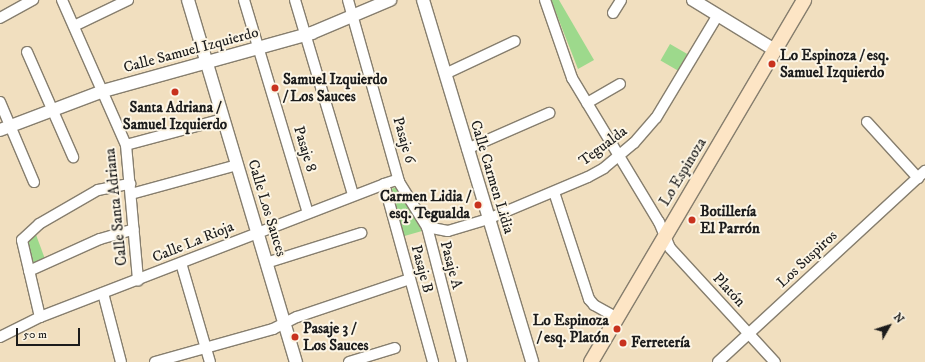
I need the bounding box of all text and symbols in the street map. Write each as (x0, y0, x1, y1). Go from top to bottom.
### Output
street label: Calle Samuel Izquierdo (122, 23, 260, 77)
place label: Lo Espinoza / esq. Samuel Izquierdo (780, 46, 889, 81)
marker: Lo Espinoza / esq. Samuel Izquierdo (767, 59, 777, 69)
place label: Samuel Izquierdo / Los Sauces (283, 70, 387, 105)
marker: Samuel Izquierdo / Los Sauces (270, 83, 280, 93)
marker: Santa Adriana / Samuel Izquierdo (170, 87, 180, 97)
place label: Santa Adriana / Samuel Izquierdo (123, 98, 227, 133)
street label: Pasaje 6 (389, 115, 419, 165)
street label: Calle Carmen Lidia (466, 118, 518, 236)
street label: Tegualda (575, 122, 631, 170)
street label: Pasaje 8 (290, 124, 320, 174)
street label: Lo Espinoza (656, 135, 710, 209)
street label: Calle Santa Adriana (101, 147, 131, 267)
street label: Calle Los Sauces (244, 157, 290, 259)
place label: Carmen Lidia / esq. Tegualda (380, 187, 470, 222)
marker: Carmen Lidia / esq. Tegualda (473, 200, 483, 210)
place label: Botillería El Parrón (700, 202, 760, 237)
marker: Botillería El Parrón (687, 215, 697, 225)
street label: Calle La Rioja (150, 218, 236, 266)
street label: Los Suspiros (773, 227, 841, 291)
street label: Pasaje A (436, 239, 466, 291)
street label: Pasaje B (407, 243, 437, 295)
street label: Platón (709, 269, 749, 311)
north arrow (869, 306, 909, 346)
place label: Lo Espinoza / esq. Platón (533, 311, 609, 346)
text: N (890, 311, 907, 326)
place label: Pasaje 3 / Los Sauces (303, 319, 368, 354)
scale bar (18, 320, 82, 346)
marker: Lo Espinoza / esq. Platón (612, 324, 622, 334)
text: 50 m (23, 327, 47, 342)
marker: Pasaje 3 / Los Sauces (290, 332, 300, 342)
place label: Ferretería (631, 334, 690, 352)
marker: Ferretería (618, 338, 628, 348)

